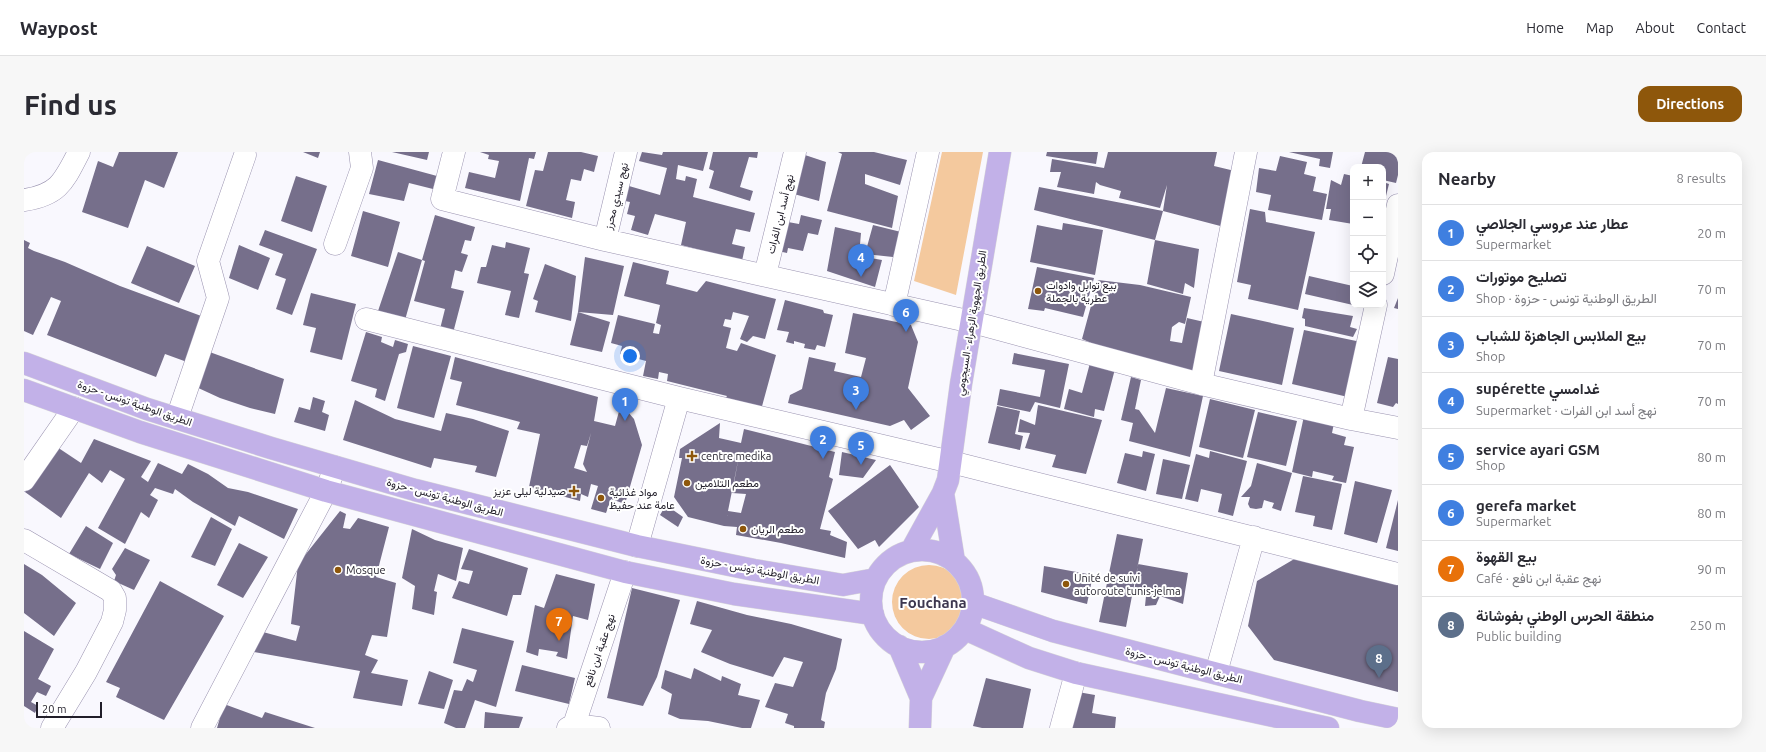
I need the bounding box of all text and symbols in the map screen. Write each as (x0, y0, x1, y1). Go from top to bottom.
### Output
text: Waypost (20, 17, 98, 39)
text: Home (1526, 20, 1564, 36)
text: Map (1586, 20, 1614, 36)
text: About (1636, 20, 1675, 36)
text: Contact (1697, 20, 1746, 36)
button: Directions (1638, 86, 1742, 122)
text: Find us (24, 89, 117, 120)
street label: نهج سيدي محرز (602, 161, 634, 233)
map controls (1350, 164, 1386, 308)
button: + (1350, 164, 1386, 200)
text: Nearby (1438, 169, 1496, 188)
text: 8 results (1676, 171, 1726, 185)
street label: نهج أسد ابن الفرات (764, 173, 798, 255)
button: − (1350, 200, 1386, 236)
text: عطار عند عروسي الجلاصي (1476, 215, 1628, 232)
text: 1 (1447, 226, 1455, 240)
text: 20 m (1697, 226, 1726, 240)
button: locate (1350, 236, 1386, 272)
text: Supermarket (1476, 237, 1551, 251)
pin: 4 (848, 244, 874, 277)
street label: الطريق الجهوية الزهراء - السيجومي (954, 249, 992, 397)
text: تصليح موتورات (1476, 268, 1567, 285)
button: layers (1350, 272, 1386, 308)
place label: بيع توابل وادوات عطرية بالجملة (1046, 279, 1117, 305)
text: 2 (1447, 282, 1455, 296)
text: 70 m (1697, 282, 1726, 296)
marker: بيع توابل وادوات عطرية بالجملة (1033, 286, 1043, 296)
text: Shop · الطريق الوطنية تونس - حزوة (1476, 291, 1657, 305)
pin: 6 (893, 299, 919, 332)
text: بيع الملابس الجاهزة للشباب (1476, 327, 1646, 344)
text: 3 (1447, 338, 1455, 352)
text: 70 m (1697, 338, 1726, 352)
your location (620, 346, 640, 366)
text: Shop (1476, 349, 1505, 363)
pin: 3 (843, 377, 869, 410)
street label: الطريق الوطنية تونس - حزوة (76, 378, 194, 429)
text: supérette غدامسي (1476, 380, 1600, 397)
pin: 1 (612, 388, 638, 421)
text: 4 (1447, 394, 1455, 408)
text: 70 m (1697, 394, 1726, 408)
text: Supermarket · نهج أسد ابن الفرات (1476, 403, 1657, 417)
pin: 2 (810, 426, 836, 459)
pin: 5 (848, 432, 874, 465)
text: service ayari GSM (1476, 441, 1600, 458)
marker: centre medika (686, 450, 698, 462)
place label: centre medika (701, 450, 771, 462)
text: 5 (1447, 450, 1455, 464)
text: 80 m (1697, 450, 1726, 464)
text: Shop (1476, 458, 1505, 472)
street label: الطريق الوطنية تونس - حزوة (385, 476, 505, 519)
place label: مطعم التلامين (695, 477, 759, 491)
marker: مطعم التلامين (682, 478, 692, 488)
place label: صيدلية ليلى عزيز (492, 485, 566, 498)
marker: صيدلية ليلى عزيز (569, 486, 579, 496)
place label: مواد غذائية عامة عند حفيظ (609, 486, 675, 512)
marker: مواد غذائية عامة عند حفيظ (596, 493, 606, 503)
text: gerefa market (1476, 497, 1576, 514)
text: 6 (1447, 506, 1455, 520)
text: 80 m (1697, 506, 1726, 520)
text: Supermarket (1476, 514, 1551, 528)
place label: مطعم الريان (751, 523, 804, 537)
marker: مطعم الريان (738, 524, 748, 534)
text: بيع القهوة (1476, 548, 1537, 565)
street label: الطريق الوطنية تونس - حزوة (700, 554, 820, 587)
text: 7 (1447, 562, 1455, 576)
text: 90 m (1697, 562, 1726, 576)
place label: Mosque (346, 564, 386, 576)
marker: Mosque (333, 565, 343, 575)
text: Café · نهج عقبة ابن نافع (1476, 571, 1602, 585)
place label: Unité de suivi autoroute tunis-jelma (1074, 572, 1181, 597)
marker: Unité de suivi autoroute tunis-jelma (1061, 579, 1071, 589)
district label: Fouchana (899, 594, 967, 611)
text: منطقة الحرس الوطني بفوشانة (1476, 607, 1654, 624)
pin: 7 (546, 608, 572, 641)
street label: نهج عقبة ابن نافع (581, 612, 619, 688)
text: 8 (1447, 618, 1455, 632)
text: 250 m (1690, 618, 1726, 632)
text: Public building (1476, 629, 1562, 643)
street label: الطريق الوطنية تونس - حزوة (1124, 645, 1244, 686)
pin: 8 (1366, 645, 1392, 678)
scale bar (36, 700, 102, 719)
text: 20 m (42, 703, 66, 715)

